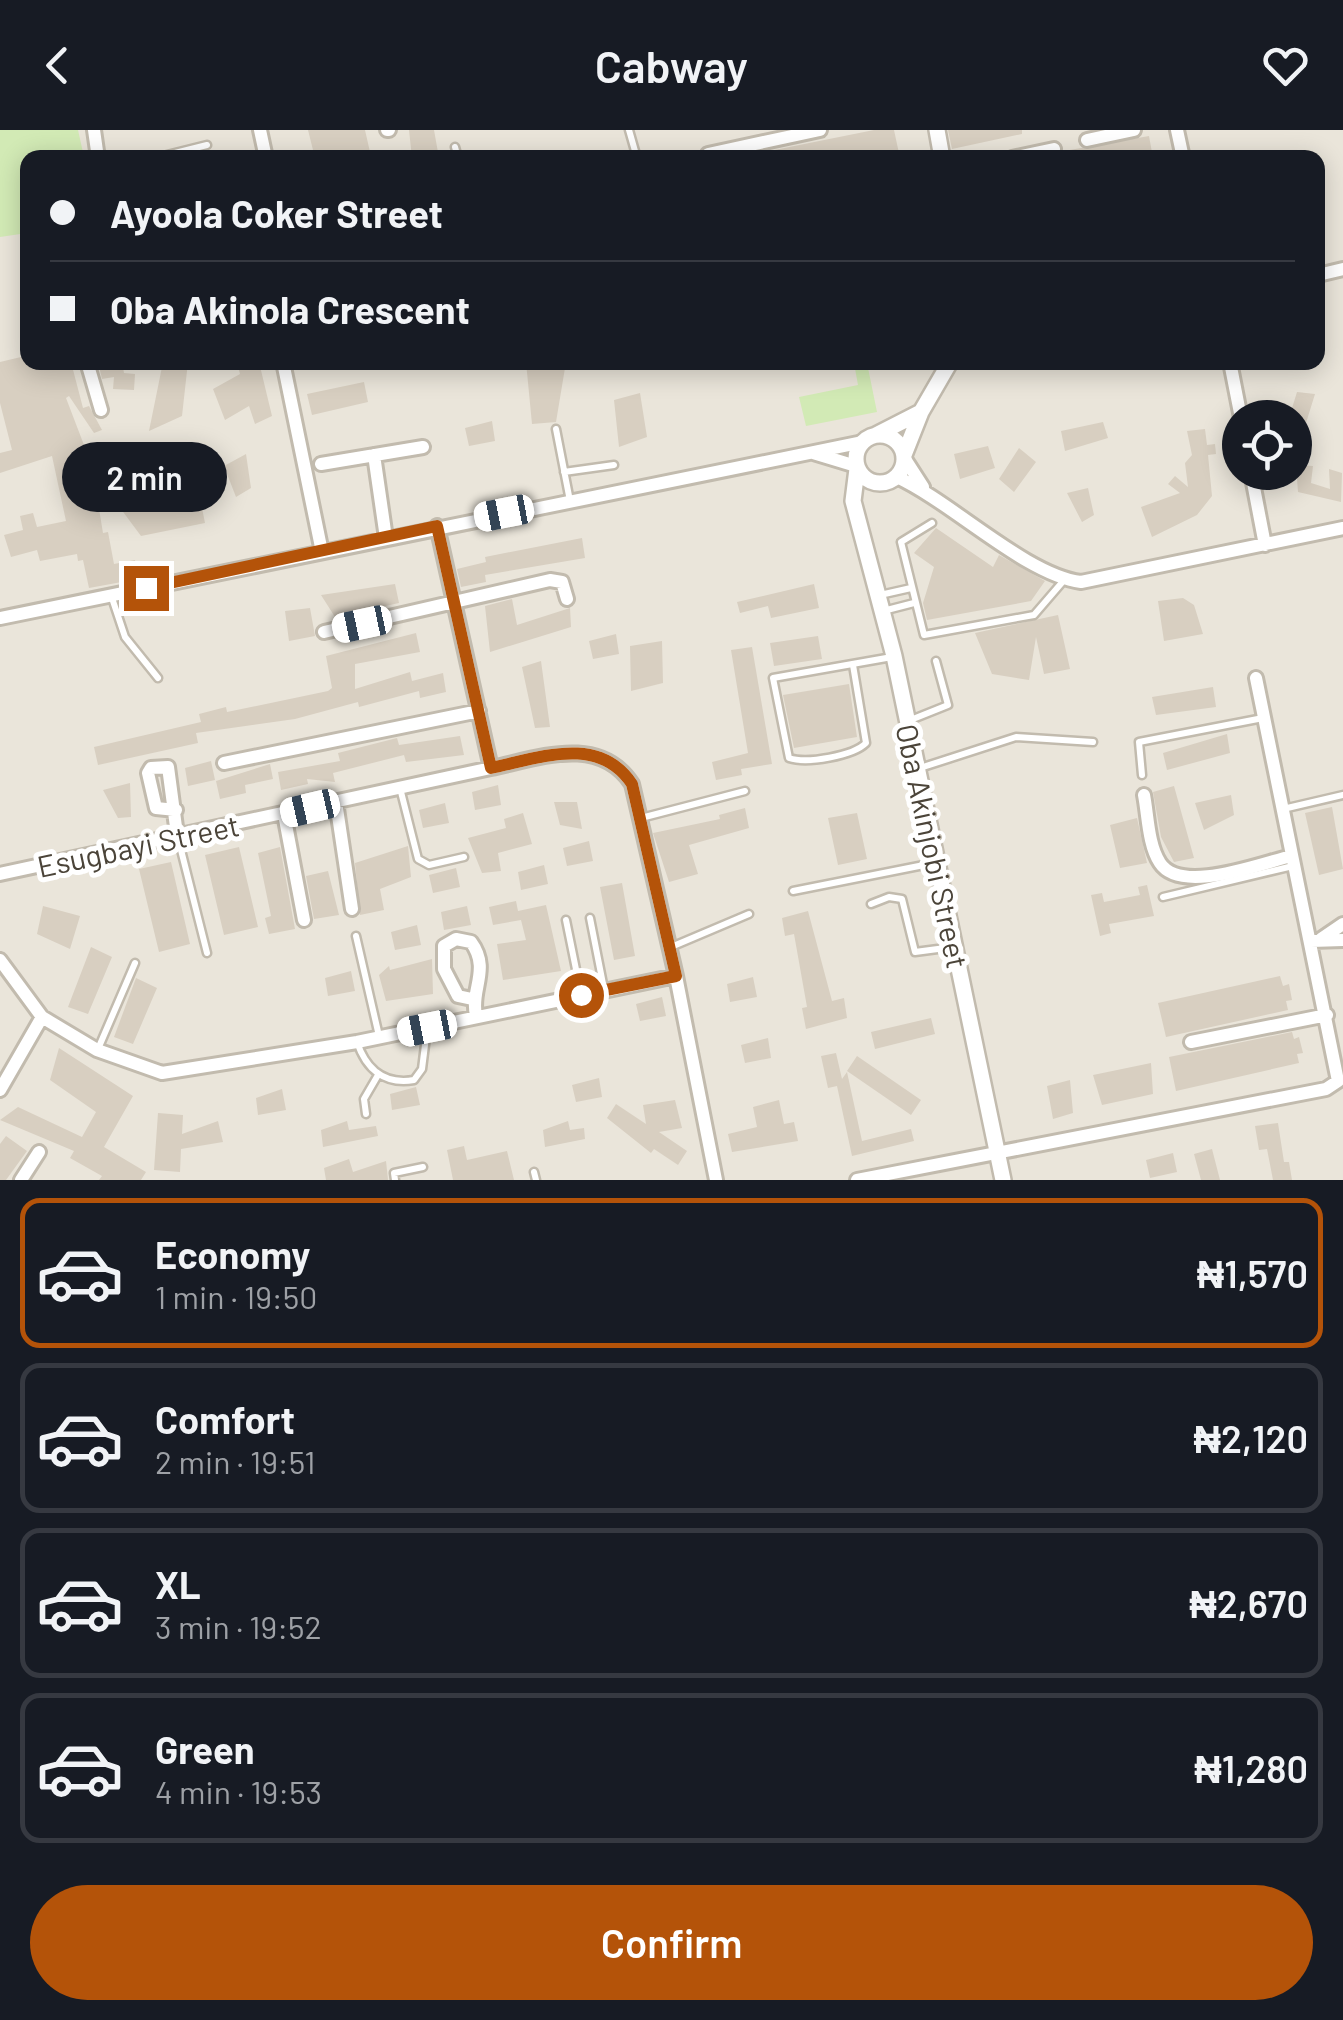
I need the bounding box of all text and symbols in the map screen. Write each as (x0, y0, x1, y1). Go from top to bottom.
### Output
icon: back (30, 38, 85, 93)
text: Cabway (595, 38, 748, 92)
icon: heart (1258, 38, 1313, 93)
text: Ayoola Coker Street (110, 190, 443, 236)
text: Oba Akinola Crescent (110, 286, 470, 332)
map controls (1222, 400, 1312, 490)
button: locate (1222, 400, 1312, 490)
callout: 2 min (64, 443, 228, 513)
text: 2 min (106, 458, 183, 496)
car (472, 493, 536, 533)
route end (124, 566, 169, 611)
car (330, 603, 394, 645)
street label: Oba Akinjobi Street (890, 720, 976, 972)
car (277, 787, 343, 829)
street label: Esugbayi Street (34, 806, 242, 884)
route start (559, 973, 604, 1018)
car (395, 1008, 459, 1048)
icon: car (35, 1228, 125, 1318)
text: Economy (155, 1231, 310, 1277)
text: ₦1,570 (1197, 1250, 1308, 1296)
text: 1 min · 19:50 (155, 1277, 317, 1315)
icon: car (35, 1393, 125, 1483)
text: Comfort (155, 1396, 295, 1442)
text: ₦2,120 (1194, 1415, 1308, 1461)
text: 2 min · 19:51 (155, 1442, 315, 1480)
icon: car (35, 1558, 125, 1648)
text: XL (155, 1561, 201, 1607)
text: ₦2,670 (1189, 1580, 1308, 1626)
text: 3 min · 19:52 (155, 1607, 322, 1645)
icon: car (35, 1723, 125, 1813)
text: Green (155, 1726, 255, 1772)
text: ₦1,280 (1194, 1745, 1308, 1791)
text: 4 min · 19:53 (155, 1772, 322, 1810)
button: Confirm (30, 1885, 1313, 2000)

